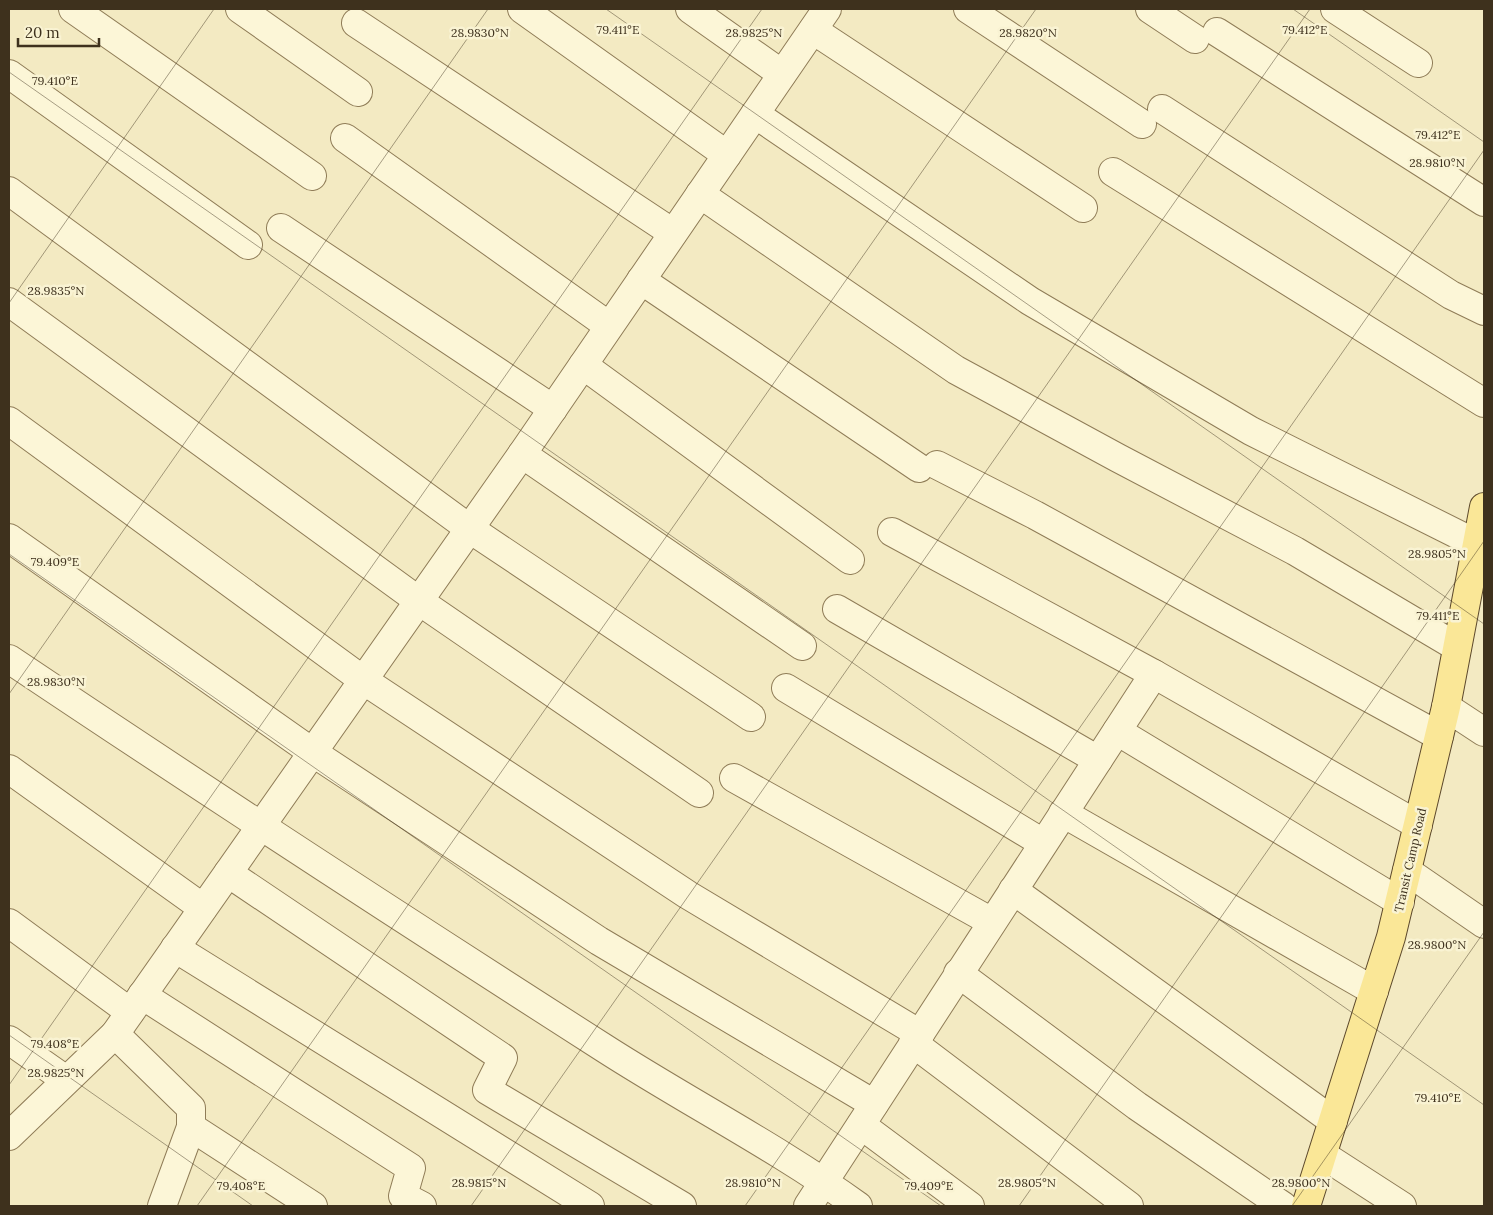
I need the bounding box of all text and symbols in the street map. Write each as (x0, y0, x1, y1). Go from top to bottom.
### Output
scale bar (18, 15, 99, 47)
text: 79.411°E (597, 22, 639, 37)
text: 79.412°E (1283, 22, 1327, 37)
text: 20 m (25, 23, 60, 42)
text: 28.9830°N (451, 25, 509, 40)
text: 28.9825°N (726, 25, 782, 40)
text: 28.9820°N (999, 25, 1057, 40)
text: 79.410°E (32, 73, 78, 88)
text: 79.412°E (1416, 127, 1460, 142)
text: 28.9810°N (1409, 155, 1465, 170)
text: 28.9835°N (27, 283, 85, 298)
text: 28.9805°N (1408, 546, 1466, 561)
text: 79.409°E (31, 554, 79, 569)
text: 79.411°E (1417, 608, 1459, 623)
text: 28.9830°N (27, 674, 85, 689)
street label: Transit Camp Road (1391, 806, 1429, 914)
text: 28.9800°N (1408, 937, 1466, 952)
text: 79.408°E (31, 1036, 79, 1051)
text: 28.9825°N (28, 1065, 84, 1080)
text: 79.410°E (1415, 1090, 1461, 1105)
text: 28.9815°N (452, 1175, 506, 1190)
text: 28.9810°N (725, 1175, 781, 1190)
text: 28.9805°N (998, 1175, 1056, 1190)
text: 28.9800°N (1272, 1175, 1330, 1190)
text: 79.408°E (217, 1178, 265, 1193)
text: 79.409°E (905, 1178, 953, 1193)

